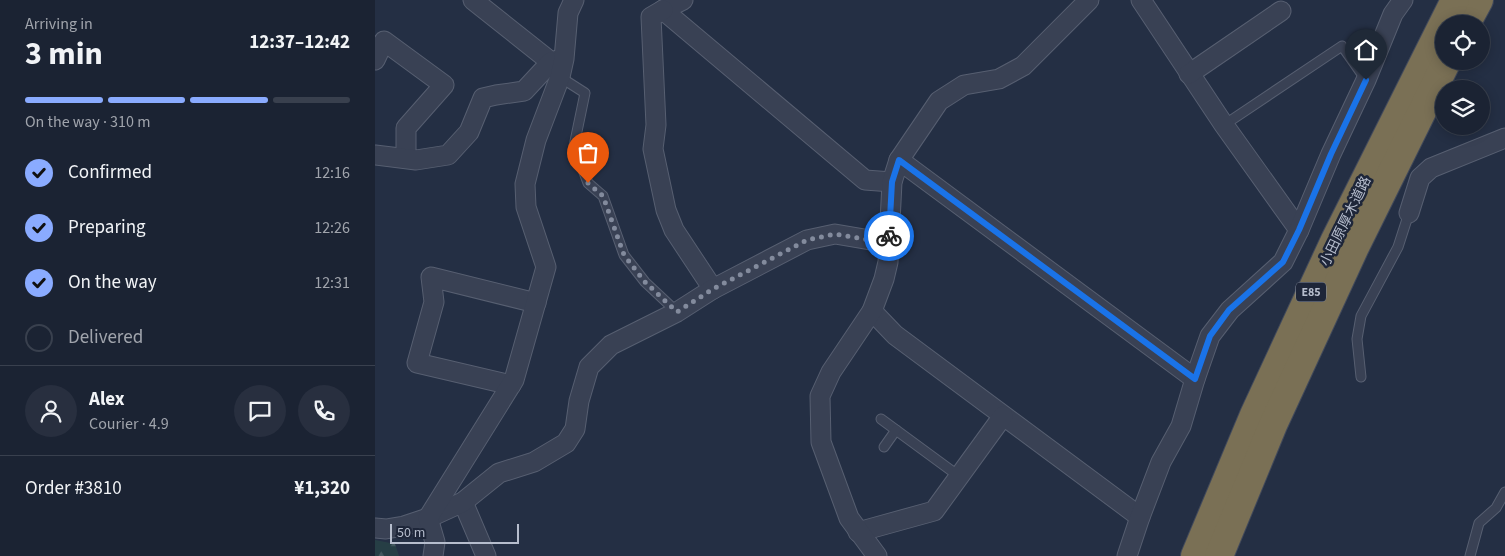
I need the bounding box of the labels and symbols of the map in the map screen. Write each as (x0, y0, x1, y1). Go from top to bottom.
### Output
pin (1345, 29, 1387, 80)
pin (567, 132, 609, 183)
street label: 小田原厚木道路 (1315, 173, 1376, 270)
courier (864, 211, 914, 261)
road number: E85 (1296, 282, 1326, 302)
scale bar (390, 521, 519, 544)

